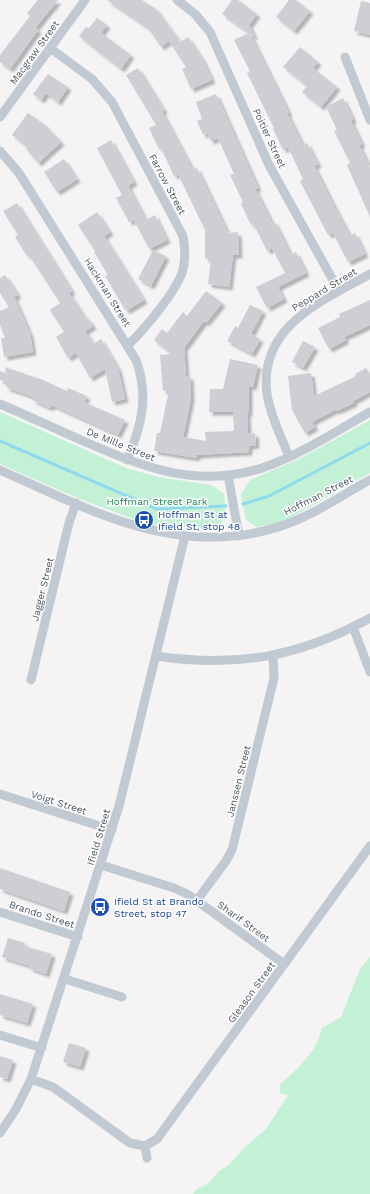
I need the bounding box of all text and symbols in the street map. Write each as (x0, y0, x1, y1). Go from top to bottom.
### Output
street label: Macgraw Street (8, 18, 62, 86)
street label: Poitier Street (251, 107, 289, 171)
street label: Farrow Street (147, 152, 188, 217)
street label: Hackman Street (82, 256, 134, 329)
street label: Peppard Street (290, 265, 359, 313)
street label: De Mille Street (85, 426, 157, 464)
street label: Hoffman Street (282, 473, 355, 518)
park label: Hoffman Street Park (107, 496, 208, 507)
bus stop icon: Hoffman St at Ifield St, stop 48 (133, 509, 155, 531)
place label: Hoffman St at Ifield St, stop 48 (158, 509, 240, 532)
street label: Jagger Street (29, 556, 56, 622)
street label: Janssen Street (224, 743, 253, 818)
street label: Voigt Street (30, 788, 89, 817)
street label: Ifield Street (85, 807, 112, 867)
bus stop icon: Ifield St at Brando Street, stop 47 (89, 896, 111, 918)
place label: Ifield St at Brando Street, stop 47 (114, 896, 204, 919)
street label: Brando Street (8, 899, 77, 930)
street label: Sharif Street (215, 899, 273, 945)
street label: Gleason Street (226, 959, 278, 1025)

